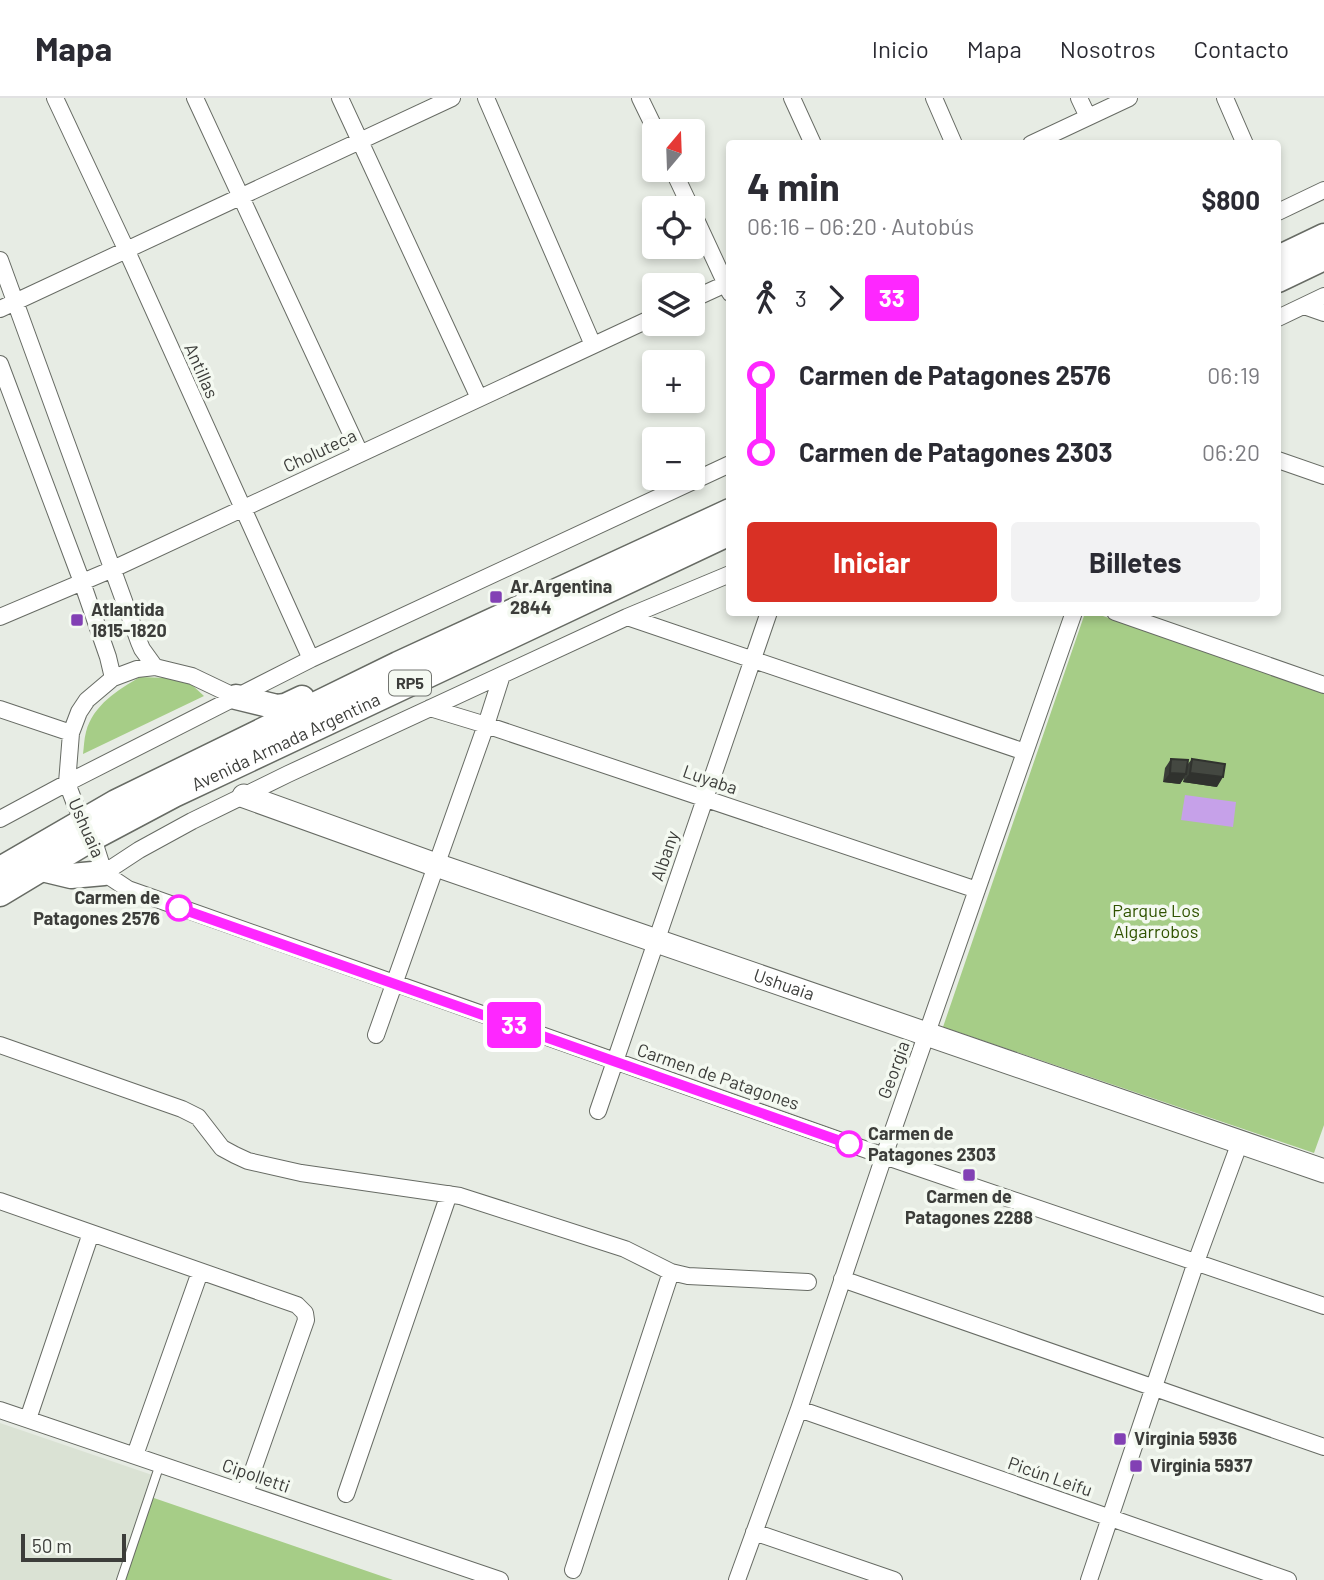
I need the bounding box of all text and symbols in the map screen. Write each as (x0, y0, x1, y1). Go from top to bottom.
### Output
text: Mapa (35, 28, 112, 68)
text: Inicio (872, 34, 929, 63)
text: Mapa (967, 34, 1022, 63)
text: Nosotros (1060, 34, 1156, 63)
text: Contacto (1194, 34, 1289, 63)
north arrow (642, 119, 705, 182)
map controls (642, 119, 705, 490)
text: 4 min (747, 163, 840, 209)
text: $800 (1201, 184, 1260, 215)
button: locate (642, 196, 705, 259)
text: 06:16 – 06:20 · Autobús (747, 212, 974, 240)
button: layers (642, 273, 705, 336)
icon: walk (747, 279, 785, 317)
icon: forward (817, 279, 855, 317)
text: 33 (879, 283, 905, 312)
text: 3 (795, 284, 807, 312)
street label: Antillas (180, 340, 224, 402)
button: + (642, 350, 705, 413)
text: Carmen de Patagones 2576 (799, 359, 1111, 390)
text: 06:19 (1207, 361, 1260, 389)
street label: Choluteca (279, 424, 360, 477)
button: − (642, 427, 705, 490)
text: Carmen de Patagones 2303 (799, 436, 1113, 467)
text: 06:20 (1202, 438, 1260, 466)
button: Iniciar (747, 522, 997, 602)
button: Billetes (1011, 522, 1260, 602)
place label: Ar.Argentina 2844 (510, 575, 612, 618)
marker: Ar.Argentina 2844 (488, 589, 504, 605)
place label: Atlantida 1815-1820 (91, 598, 167, 641)
marker: Atlantida 1815-1820 (69, 612, 85, 628)
road number: RP5 (389, 670, 431, 696)
street label: Avenida Armada Argentina (188, 688, 383, 795)
street label: Luyaba (680, 760, 740, 799)
street label: Ushuaia (64, 794, 110, 861)
street label: Albany (645, 828, 683, 884)
place label: Carmen de Patagones 2576 (33, 886, 160, 929)
marker: Carmen de Patagones 2576 (166, 895, 192, 921)
park label: Parque Los Algarrobos (1112, 899, 1200, 942)
street label: Ushuaia (751, 963, 817, 1005)
line badge: 33 (482, 1002, 546, 1048)
text: 33 (501, 1010, 527, 1039)
street label: Carmen de Patagones (634, 1038, 802, 1114)
street label: Georgia (872, 1038, 914, 1102)
place label: Carmen de Patagones 2303 (868, 1122, 996, 1165)
marker: Carmen de Patagones 2303 (836, 1131, 862, 1157)
marker: Carmen de Patagones 2288 (961, 1167, 977, 1183)
place label: Carmen de Patagones 2288 (905, 1185, 1033, 1228)
place label: Virginia 5936 (1134, 1427, 1237, 1449)
marker: Virginia 5936 (1112, 1431, 1128, 1447)
street label: Picún Leifu (1005, 1451, 1096, 1501)
street label: Cipolletti (219, 1453, 293, 1497)
place label: Virginia 5937 (1150, 1454, 1252, 1476)
marker: Virginia 5937 (1128, 1458, 1144, 1474)
scale bar (21, 1531, 126, 1563)
text: 50 m (32, 1534, 72, 1557)

